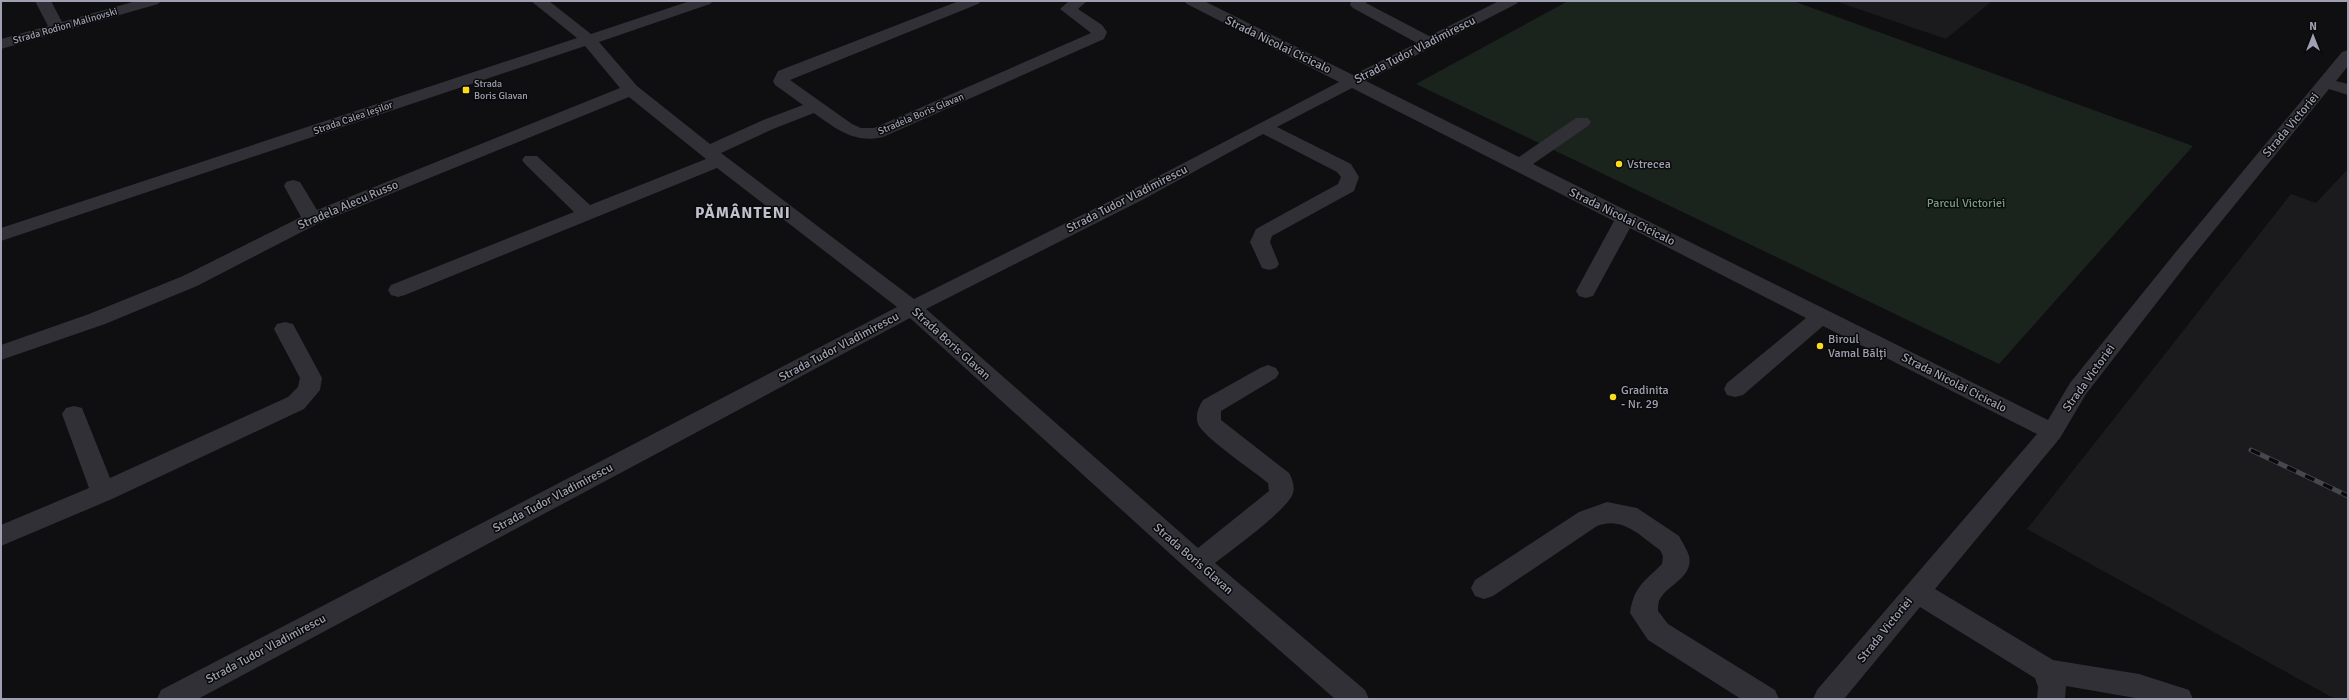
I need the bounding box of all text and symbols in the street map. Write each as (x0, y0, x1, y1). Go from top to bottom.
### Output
street label: Strada Rodion Malinovski (11, 5, 119, 47)
street label: Strada Nicolai Cicicalo (1223, 13, 1333, 77)
street label: Strada Tudor Vladimirescu (1352, 13, 1478, 87)
north arrow (2293, 16, 2333, 56)
text: N (2309, 20, 2317, 33)
place label: Strada Boris Glavan (474, 78, 528, 102)
marker: Strada Boris Glavan (461, 85, 471, 95)
street label: Strada Victoriei (2260, 90, 2322, 160)
street label: Stradela Boris Glavan (876, 91, 966, 137)
street label: Strada Calea Ieșilor (312, 99, 395, 137)
place label: Vstrecea (1627, 157, 1671, 172)
marker: Vstrecea (1614, 159, 1624, 169)
street label: Strada Tudor Vladimirescu (1064, 162, 1190, 236)
street label: Stradela Alecu Russo (296, 177, 400, 233)
street label: Strada Nicolai Cicicalo (1567, 185, 1677, 249)
park label: Parcul Victoriei (1927, 196, 2005, 211)
district label: PĂMÂNTENI (695, 203, 791, 223)
street label: Strada Boris Glavan (909, 305, 993, 383)
street label: Strada Tudor Vladimirescu (776, 309, 902, 385)
place label: Biroul Vamal Bălți (1828, 332, 1887, 361)
marker: Biroul Vamal Bălți (1815, 341, 1825, 351)
street label: Strada Victoriei (2060, 341, 2118, 415)
street label: Strada Nicolai Cicicalo (1899, 350, 2009, 416)
place label: Gradinita - Nr. 29 (1621, 383, 1669, 412)
marker: Gradinita - Nr. 29 (1608, 392, 1618, 402)
street label: Strada Tudor Vladimirescu (490, 460, 616, 536)
street label: Strada Boris Glavan (1150, 520, 1236, 598)
street label: Strada Victoriei (1854, 594, 1916, 666)
street label: Strada Tudor Vladimirescu (203, 611, 329, 687)

